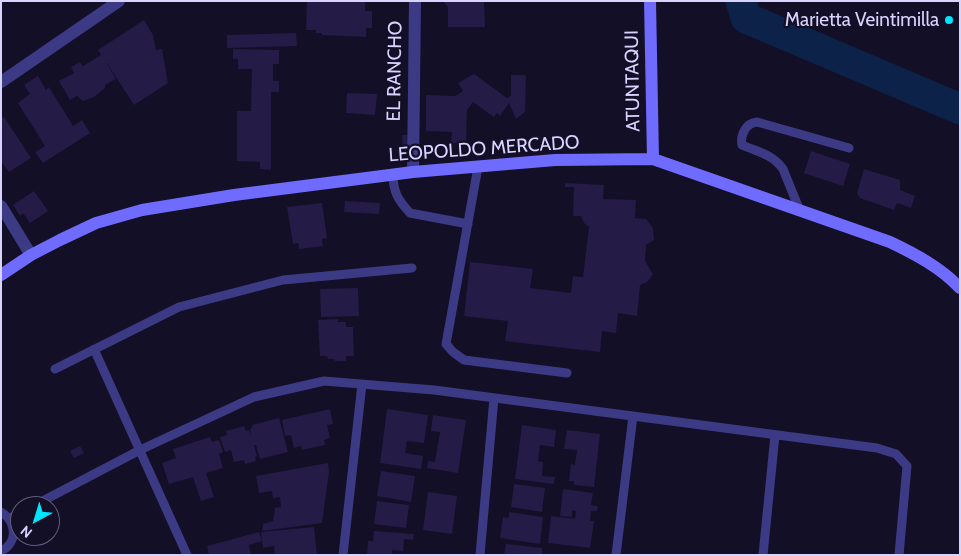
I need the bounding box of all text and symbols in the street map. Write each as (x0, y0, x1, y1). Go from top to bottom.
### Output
place label: Marietta Veintimilla (785, 9, 939, 31)
marker: Marietta Veintimilla (943, 14, 955, 26)
street label: EL RANCHO (383, 21, 407, 121)
street label: ATUNTAQUI (621, 30, 645, 132)
street label: LEOPOLDO MERCADO (388, 131, 580, 167)
north arrow (10, 496, 60, 546)
text: N (17, 522, 36, 542)

